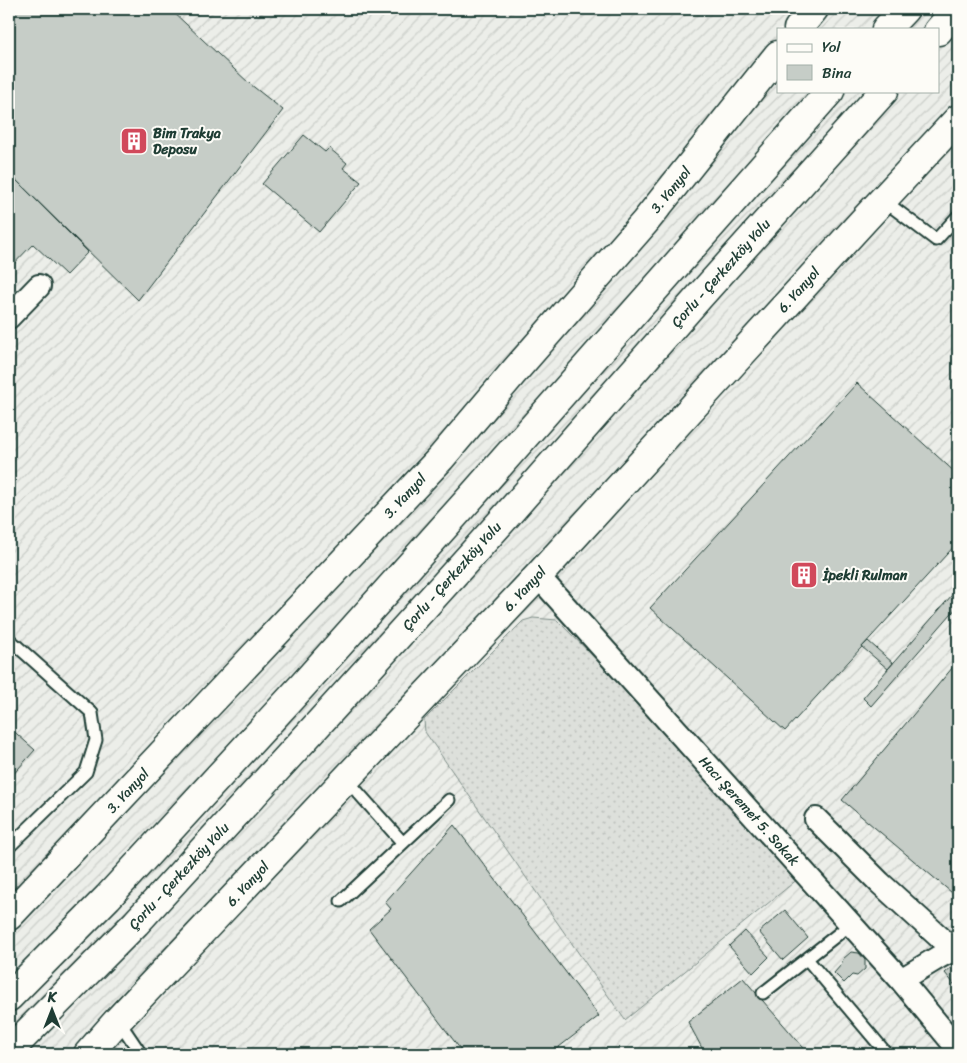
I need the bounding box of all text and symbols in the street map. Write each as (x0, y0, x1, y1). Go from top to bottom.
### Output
legend (777, 28, 940, 92)
text: Yol (822, 34, 841, 60)
text: Bina (822, 60, 852, 86)
place label: Bim Trakya Deposu (153, 121, 222, 162)
building icon: Bim Trakya Deposu (119, 126, 149, 156)
street label: 3. Yanyol (644, 160, 699, 219)
street label: Çorlu - Çerkezköy Yolu (665, 212, 777, 333)
street label: 6. Yanyol (771, 260, 827, 319)
street label: 3. Yanyol (377, 467, 433, 525)
street label: Çorlu - Çerkezköy Yolu (396, 515, 508, 636)
street label: 6. Yanyol (497, 560, 554, 618)
building icon: İpekli Rulman (789, 560, 819, 590)
place label: İpekli Rulman (822, 563, 908, 588)
street label: Hacı Şeremet 5. Sokak (692, 750, 806, 872)
street label: 3. Yanyol (100, 762, 156, 820)
street label: Çorlu - Çerkezköy Yolu (122, 816, 236, 936)
street label: 6. Yanyol (220, 855, 277, 913)
text: K (47, 985, 58, 1010)
north arrow (28, 986, 78, 1036)

